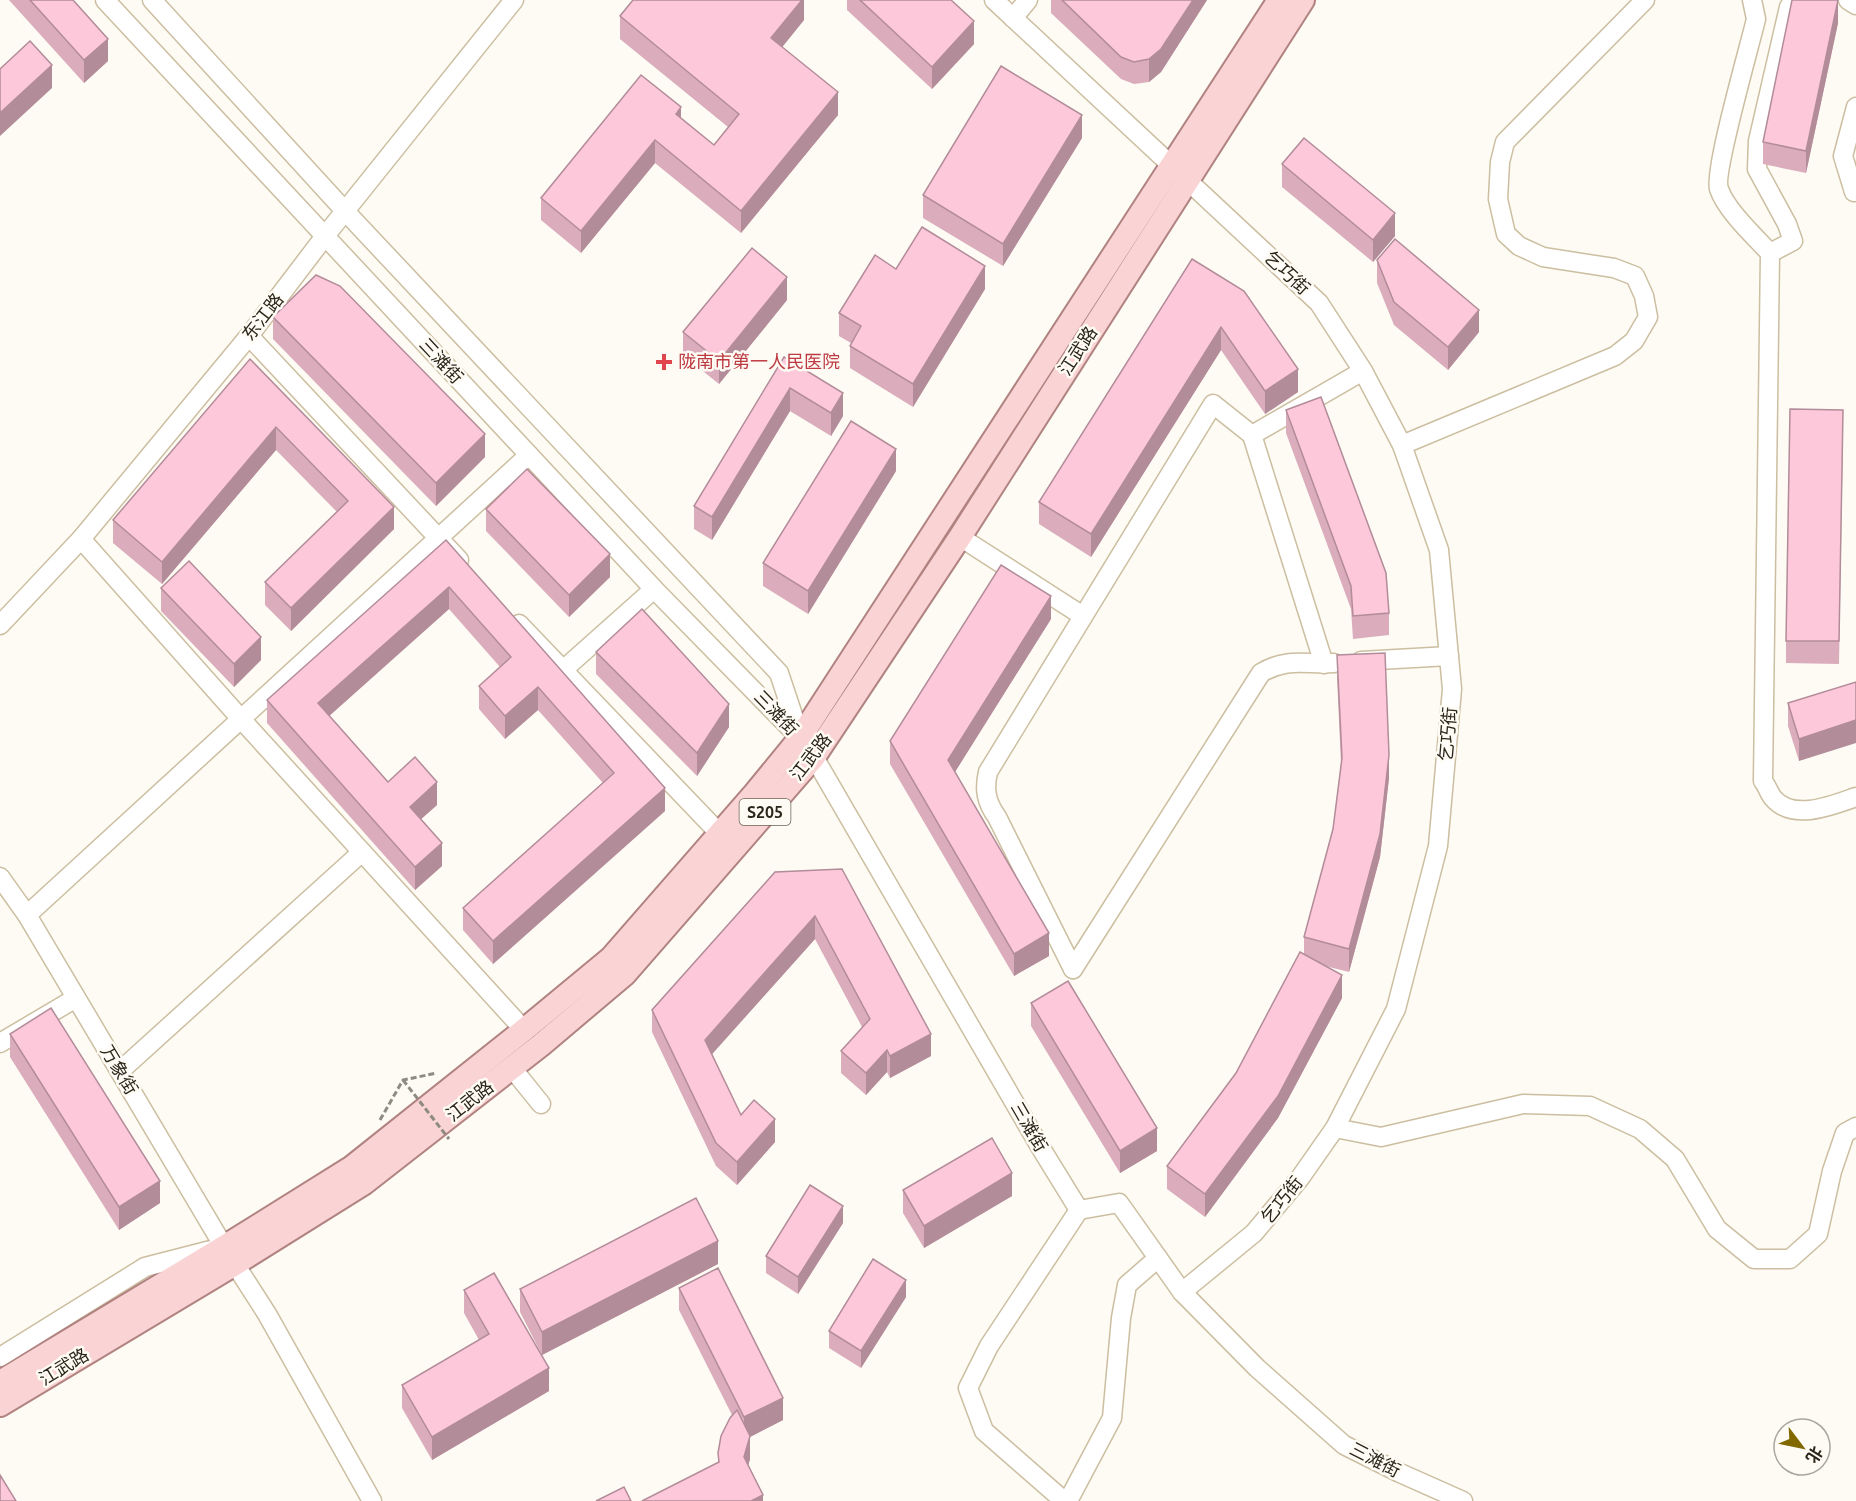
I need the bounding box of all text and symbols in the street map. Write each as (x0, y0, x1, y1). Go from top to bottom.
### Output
street label: 乞巧街 (1261, 247, 1314, 298)
street label: 东江路 (238, 289, 287, 344)
street label: 江武路 (1054, 322, 1100, 379)
street label: 三滩街 (416, 334, 467, 387)
place label: 陇南市第一人民医院 (678, 351, 840, 371)
marker: 陇南市第一人民医院 (655, 353, 673, 371)
street label: 三滩街 (751, 686, 803, 739)
street label: 乞巧街 (1435, 706, 1459, 762)
street label: 江武路 (786, 729, 835, 784)
road number: S205 (740, 799, 790, 825)
street label: 万象街 (97, 1041, 142, 1098)
street label: 江武路 (442, 1076, 497, 1125)
street label: 三滩街 (1008, 1098, 1052, 1155)
street label: 乞巧街 (1256, 1172, 1306, 1227)
street label: 江武路 (35, 1344, 92, 1389)
north arrow (1772, 1417, 1832, 1477)
street label: 三滩街 (1347, 1438, 1404, 1480)
text: 北 (1803, 1443, 1827, 1467)

